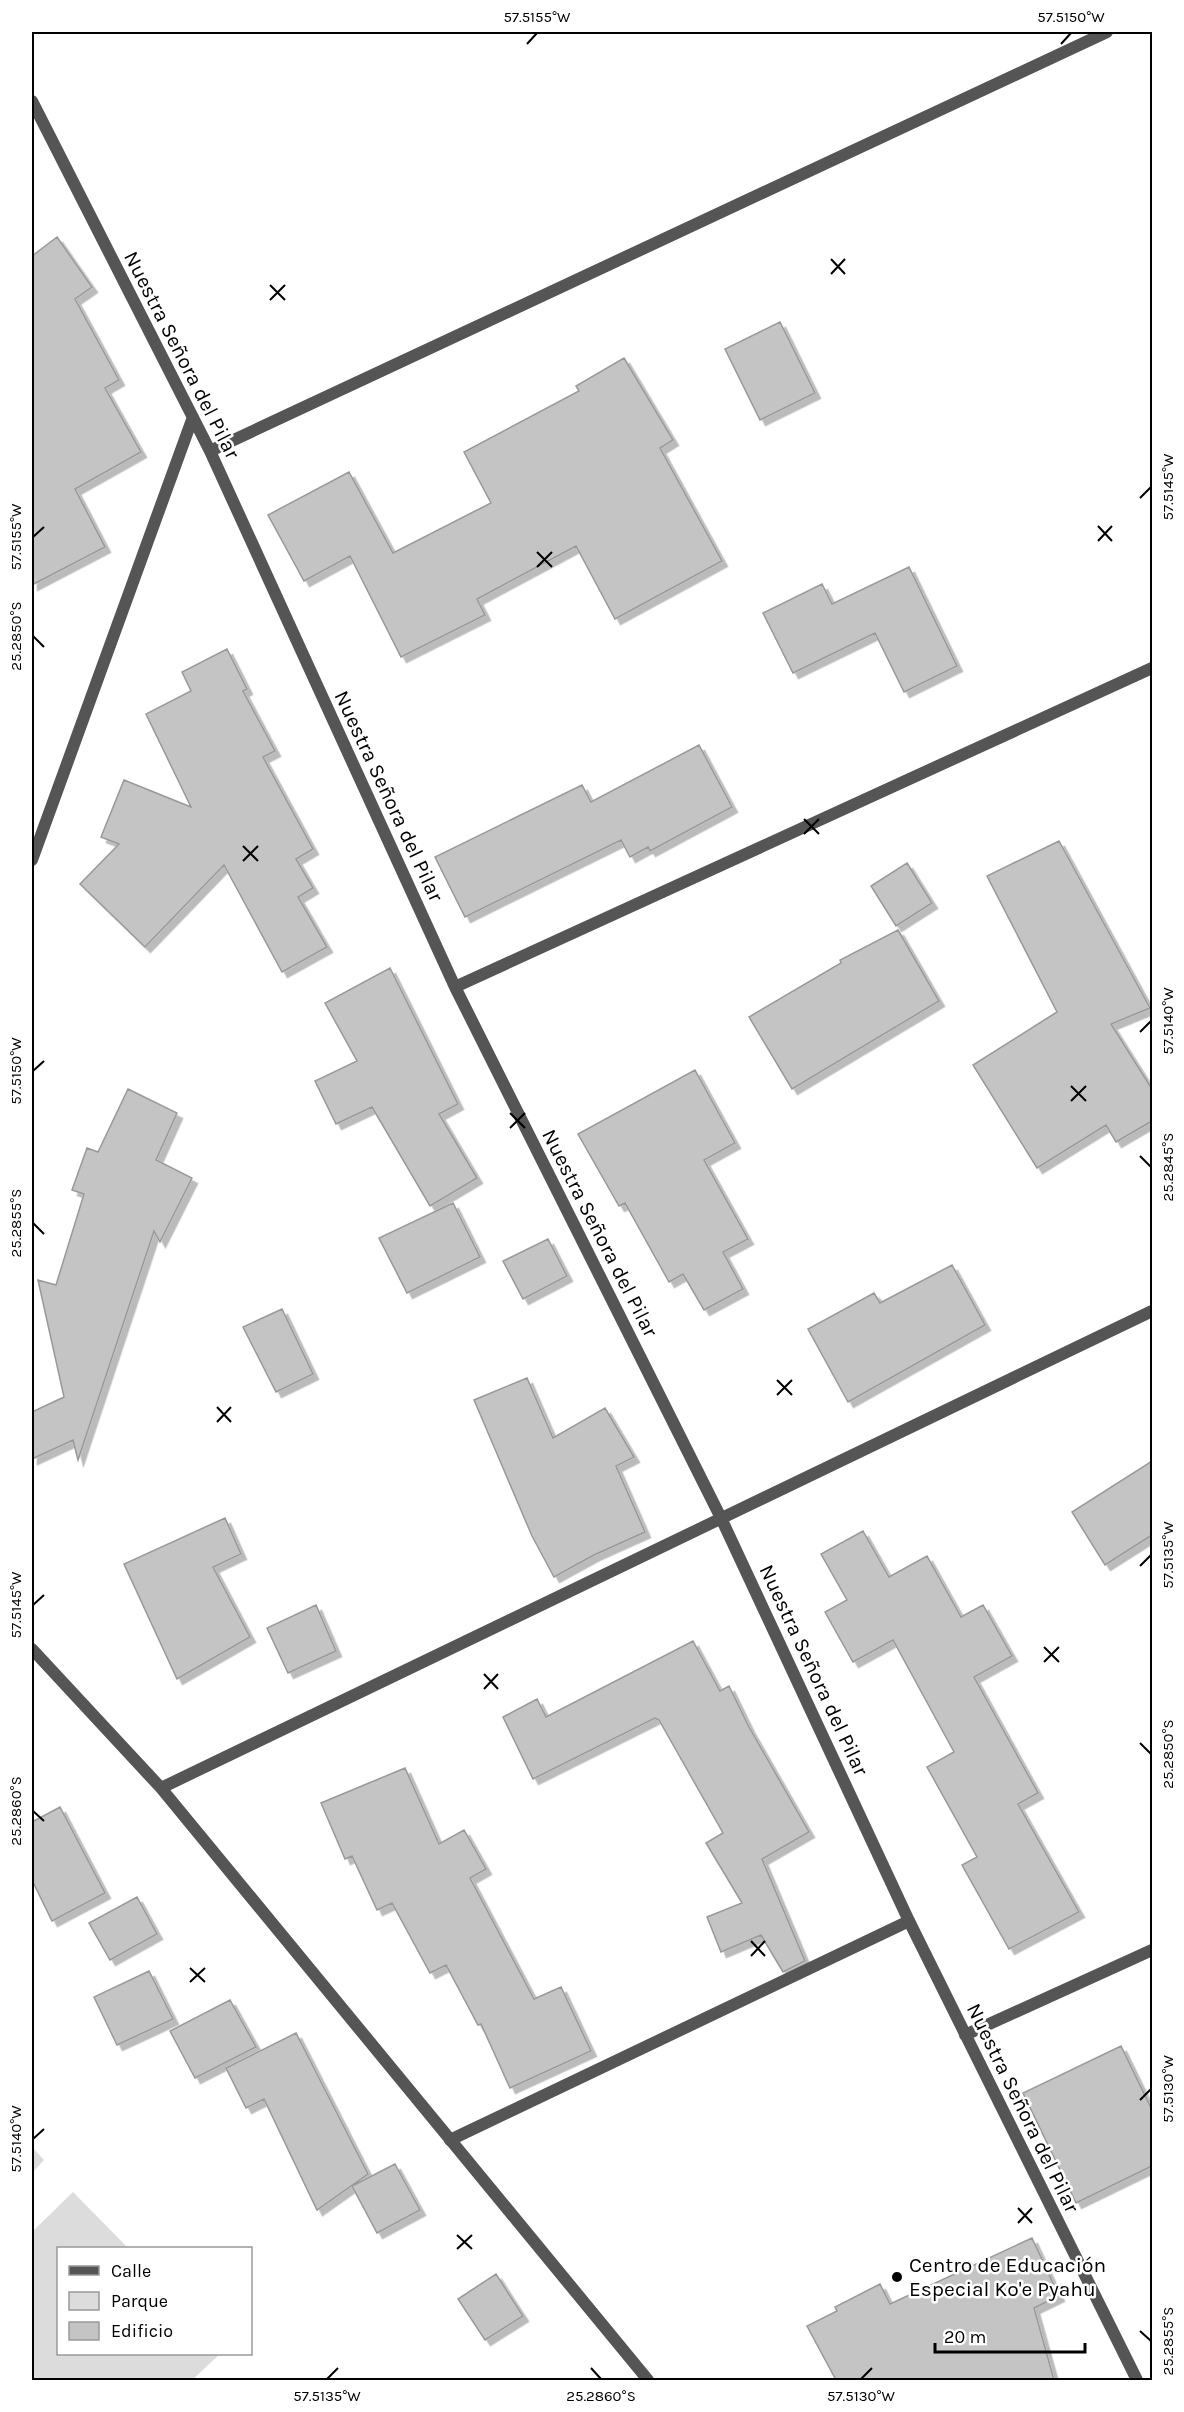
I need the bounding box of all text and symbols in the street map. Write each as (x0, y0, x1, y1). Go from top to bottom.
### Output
text: 57.5155°W (503, 8, 571, 26)
text: 57.5150°W (1037, 8, 1105, 26)
street label: Nuestra Señora del Pilar (119, 247, 245, 463)
text: 57.5145°W (1159, 453, 1177, 520)
text: 57.5155°W (7, 503, 25, 571)
text: 25.2850°S (7, 601, 25, 671)
street label: Nuestra Señora del Pilar (330, 687, 449, 906)
text: 57.5140°W (1159, 987, 1177, 1055)
text: 57.5150°W (7, 1037, 25, 1105)
street label: Nuestra Señora del Pilar (537, 1125, 663, 1341)
text: 25.2845°S (1159, 1133, 1177, 1201)
text: 25.2855°S (7, 1189, 25, 1257)
text: 57.5135°W (1159, 1521, 1177, 1589)
street label: Nuestra Señora del Pilar (755, 1561, 874, 1780)
text: 57.5145°W (7, 1571, 25, 1638)
text: 25.2850°S (1159, 1719, 1177, 1789)
text: 25.2860°S (7, 1776, 25, 1846)
street label: Nuestra Señora del Pilar (962, 2000, 1084, 2217)
text: 57.5130°W (1159, 2054, 1177, 2123)
text: 57.5140°W (7, 2105, 25, 2173)
legend (57, 2247, 252, 2355)
place label: Centro de Educación Especial Ko'e Pyahu (909, 2253, 1106, 2301)
text: Calle (111, 2260, 151, 2282)
marker: Centro de Educación Especial Ko'e Pyahu (890, 2270, 904, 2284)
text: Parque (111, 2290, 168, 2312)
text: 25.2855°S (1159, 2307, 1177, 2375)
scale bar (935, 2316, 1085, 2354)
text: Edificio (111, 2320, 173, 2342)
text: 20 m (944, 2326, 986, 2348)
text: 57.5135°W (293, 2387, 361, 2405)
text: 25.2860°S (566, 2387, 636, 2405)
text: 57.5130°W (827, 2387, 896, 2405)

